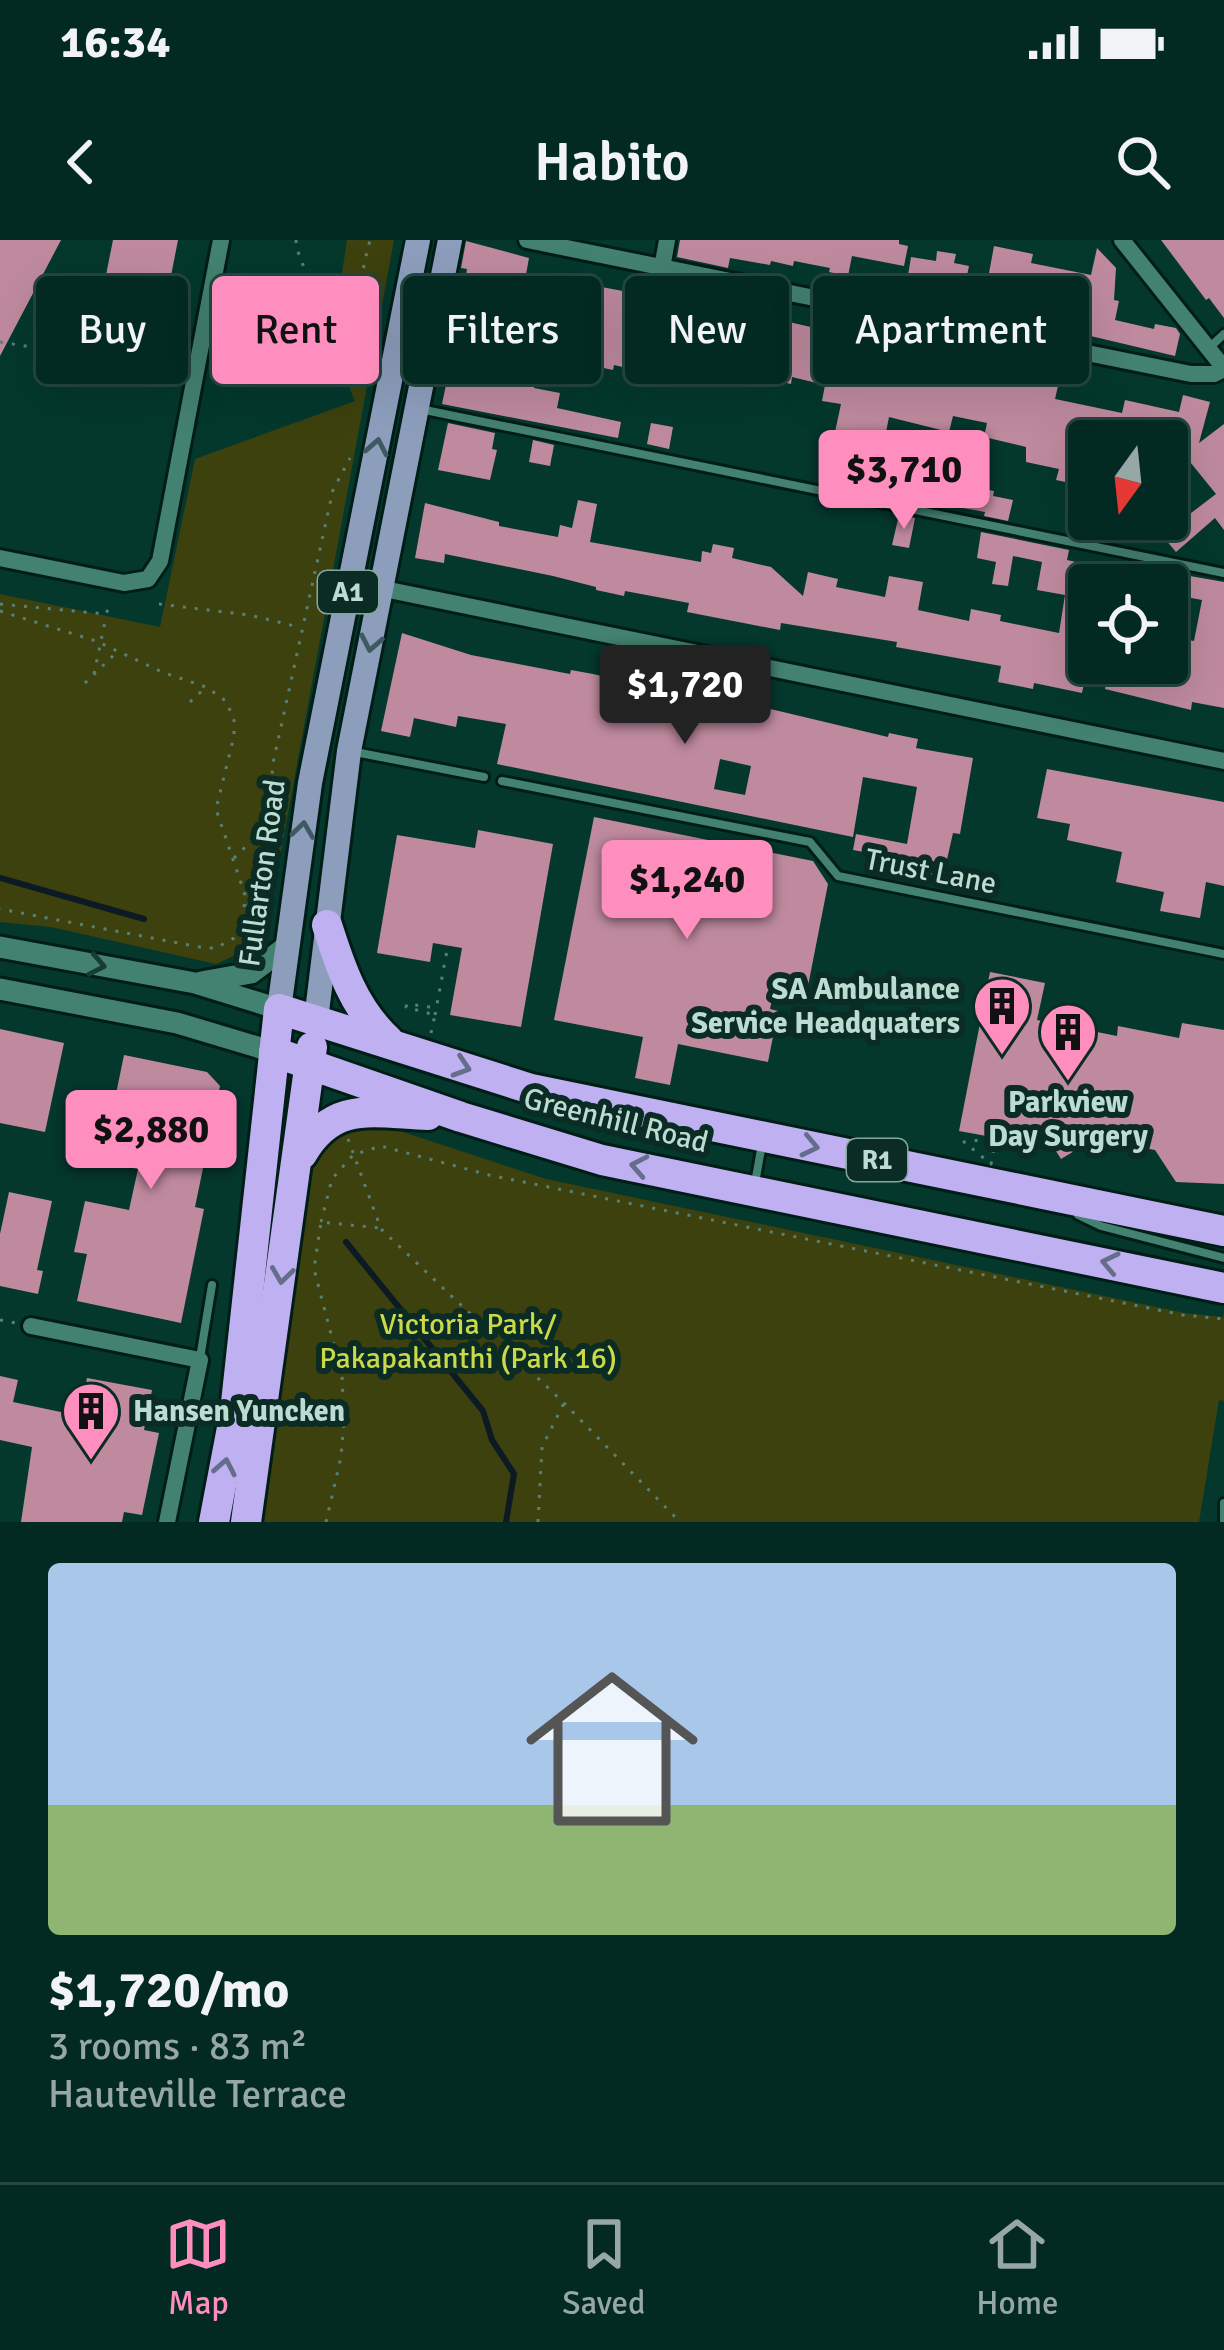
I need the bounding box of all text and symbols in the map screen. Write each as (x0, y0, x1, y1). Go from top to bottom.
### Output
text: 16:34 (60, 15, 170, 70)
icon: back (48, 129, 114, 195)
text: Habito (534, 129, 690, 196)
icon: search (1110, 129, 1176, 195)
chip: Buy (36, 276, 188, 384)
chip: Rent (212, 276, 379, 384)
chip: Filters (403, 276, 601, 384)
chip: New (625, 276, 789, 384)
chip: Apartment (813, 276, 1089, 384)
north arrow (1068, 420, 1188, 540)
map controls (1068, 420, 1188, 684)
pin: $3,710 (806, 430, 1002, 532)
one-way arrow (363, 437, 389, 457)
text: $3,710 (846, 445, 962, 493)
button: locate (1068, 564, 1188, 684)
road number: A1 (318, 571, 378, 613)
one-way arrow (359, 633, 385, 653)
pin: $1,720 (587, 645, 783, 747)
text: $1,720 (627, 660, 743, 708)
street label: Fullarton Road (231, 777, 294, 969)
one-way arrow (289, 820, 315, 840)
pin: $1,240 (589, 840, 785, 942)
street label: Trust Lane (862, 841, 1000, 902)
text: $1,240 (629, 855, 745, 903)
one-way arrow (87, 951, 107, 977)
place label: SA Ambulance Service Headquaters (691, 971, 960, 1042)
building icon: SA Ambulance Service Headquaters (971, 975, 1033, 1057)
building icon: Parkview Day Surgery (1037, 1001, 1099, 1083)
one-way arrow (451, 1052, 472, 1077)
street label: Greenhill Road (520, 1080, 712, 1161)
place label: Parkview Day Surgery (988, 1084, 1148, 1155)
pin: $2,880 (53, 1090, 249, 1192)
text: $2,880 (93, 1105, 209, 1153)
one-way arrow (800, 1132, 820, 1158)
road number: R1 (847, 1139, 907, 1181)
one-way arrow (629, 1155, 649, 1180)
one-way arrow (1100, 1252, 1120, 1277)
one-way arrow (270, 1265, 296, 1285)
park label: Victoria Park/ Pakapakanthi (Park 16) (319, 1306, 617, 1377)
building icon: Hansen Yuncken (60, 1380, 122, 1462)
place label: Hansen Yuncken (133, 1393, 345, 1430)
one-way arrow (211, 1458, 236, 1478)
icon: home (504, 1641, 720, 1857)
text: $1,720/mo (48, 1959, 289, 2022)
text: 3 rooms · 83 m² (48, 2022, 307, 2070)
text: Hauteville Terrace (48, 2070, 347, 2118)
tab: Map (165, 2211, 231, 2324)
tab: Saved (562, 2211, 645, 2324)
tab: Home (976, 2211, 1059, 2324)

